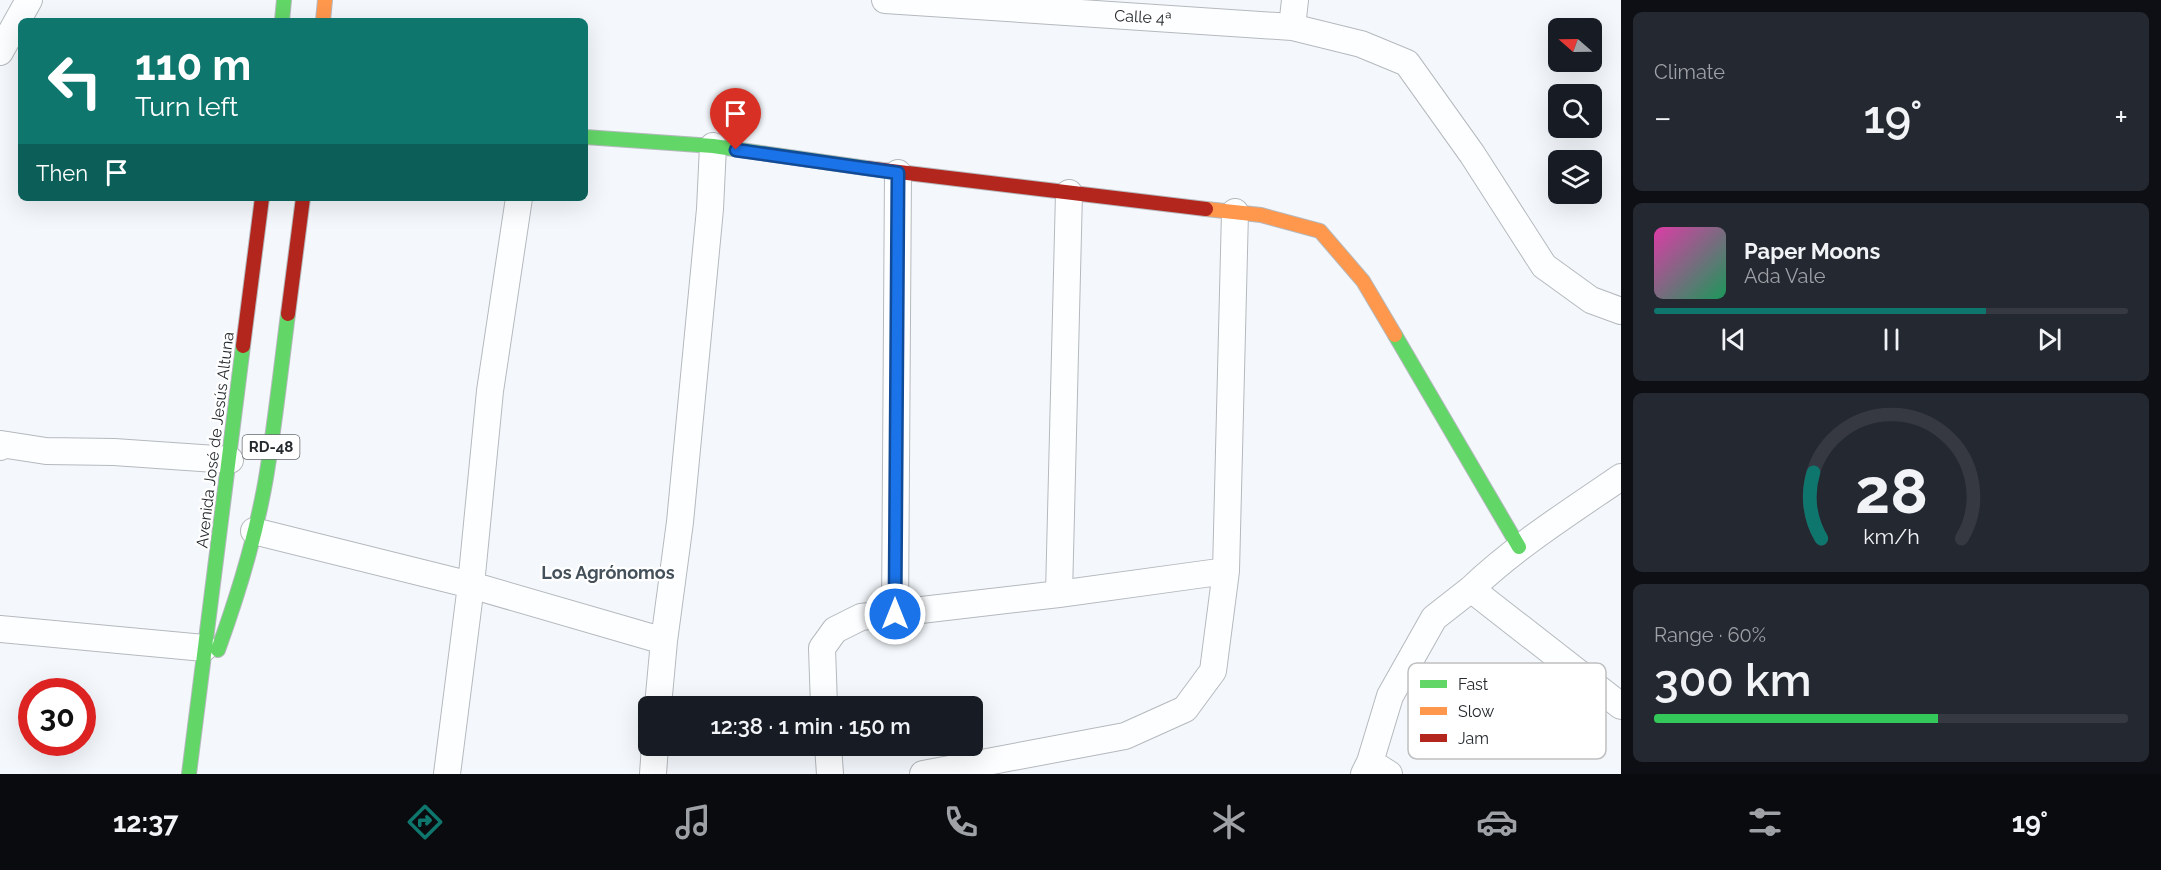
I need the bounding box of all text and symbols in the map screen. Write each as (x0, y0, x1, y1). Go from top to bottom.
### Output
street label: Calle 4ª (1114, 6, 1172, 28)
north arrow (1548, 18, 1602, 72)
map controls (1548, 18, 1602, 204)
text: 110 m (135, 41, 251, 90)
icon: left (36, 42, 114, 120)
text: Climate (1654, 60, 1725, 84)
button: search (1548, 84, 1602, 138)
pin (710, 88, 761, 150)
text: Turn left (135, 91, 238, 122)
text: 19° (1864, 91, 1922, 144)
icon: arrive (719, 97, 752, 130)
text: − (1654, 98, 1672, 137)
text: + (2114, 98, 2128, 137)
button: layers (1548, 150, 1602, 204)
icon: arrive (100, 156, 133, 189)
text: Then (36, 160, 88, 186)
text: Paper Moons (1744, 238, 1880, 264)
text: Ada Vale (1744, 264, 1826, 288)
icon: previous (1717, 323, 1750, 356)
icon: pause (1875, 323, 1908, 356)
icon: next (2033, 323, 2066, 356)
street label: Avenida José de Jesús Altuna (192, 331, 238, 549)
road number: RD-48 (242, 435, 300, 459)
text: 28 (1855, 454, 1927, 528)
text: km/h (1863, 525, 1919, 550)
district label: Los Agrónomos (541, 562, 675, 583)
position arrow (863, 582, 927, 646)
text: Range · 60% (1654, 623, 1766, 647)
text: 300 km (1654, 654, 1811, 707)
legend (1408, 663, 1606, 759)
text: Fast (1458, 675, 1489, 694)
speed limit sign: 30 (18, 678, 96, 756)
text: Slow (1458, 702, 1494, 721)
text: 12:38 · 1 min · 150 m (710, 713, 911, 739)
text: Jam (1458, 729, 1489, 748)
icon: directions (404, 801, 446, 843)
icon: music (672, 801, 714, 843)
icon: phone (940, 801, 982, 843)
icon: climate (1208, 801, 1250, 843)
icon: car (1476, 801, 1518, 843)
icon: filters (1744, 801, 1786, 843)
text: 12:37 (113, 807, 178, 838)
text: 19° (2012, 807, 2048, 838)

